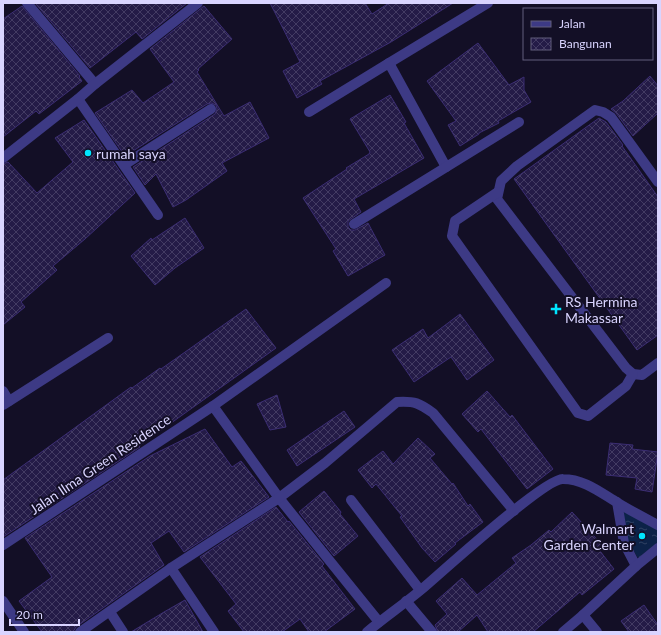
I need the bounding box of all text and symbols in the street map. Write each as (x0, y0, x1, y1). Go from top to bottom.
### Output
legend (523, 8, 653, 60)
text: Jalan (559, 16, 585, 31)
text: Bangunan (559, 36, 612, 51)
place label: rumah saya (96, 145, 166, 162)
marker: rumah saya (83, 148, 93, 158)
place label: RS Hermina Makassar (565, 293, 638, 326)
marker: RS Hermina Makassar (550, 303, 562, 315)
street label: Jalan Ilma Green Residence (26, 410, 174, 518)
place label: Walmart Garden Center (544, 520, 634, 553)
marker: Walmart Garden Center (637, 531, 647, 541)
scale bar (10, 601, 79, 627)
text: 20 m (16, 607, 43, 622)

